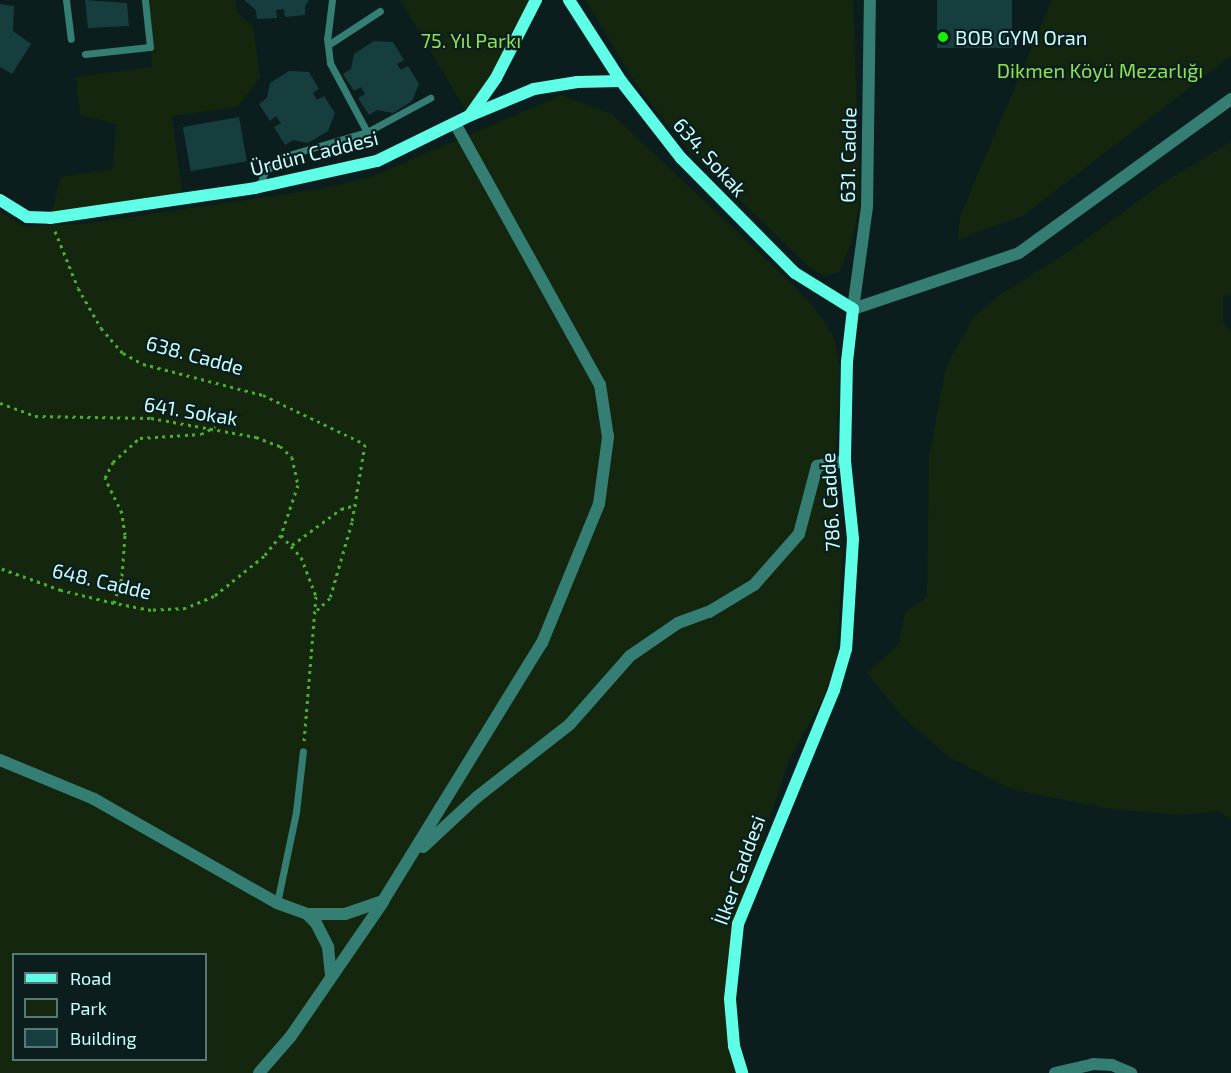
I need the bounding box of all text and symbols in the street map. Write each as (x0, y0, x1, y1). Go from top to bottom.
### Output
place label: BOB GYM Oran (955, 25, 1087, 49)
park label: 75. Yıl Parkı (420, 28, 522, 52)
marker: BOB GYM Oran (936, 30, 950, 44)
park label: Dikmen Köyü Mezarlığı (997, 58, 1203, 82)
street label: 631. Cadde (835, 107, 861, 203)
street label: 634. Sokak (668, 113, 752, 201)
street label: Ürdün Caddesi (247, 125, 381, 181)
street label: 638. Cadde (144, 330, 246, 380)
street label: 641. Sokak (142, 392, 240, 430)
street label: 786. Cadde (815, 452, 845, 552)
street label: 648. Cadde (50, 558, 154, 604)
street label: İlker Caddesi (708, 812, 770, 928)
legend (12, 953, 207, 1061)
text: Road (70, 967, 111, 989)
text: Park (70, 997, 107, 1019)
text: Building (70, 1027, 137, 1049)

